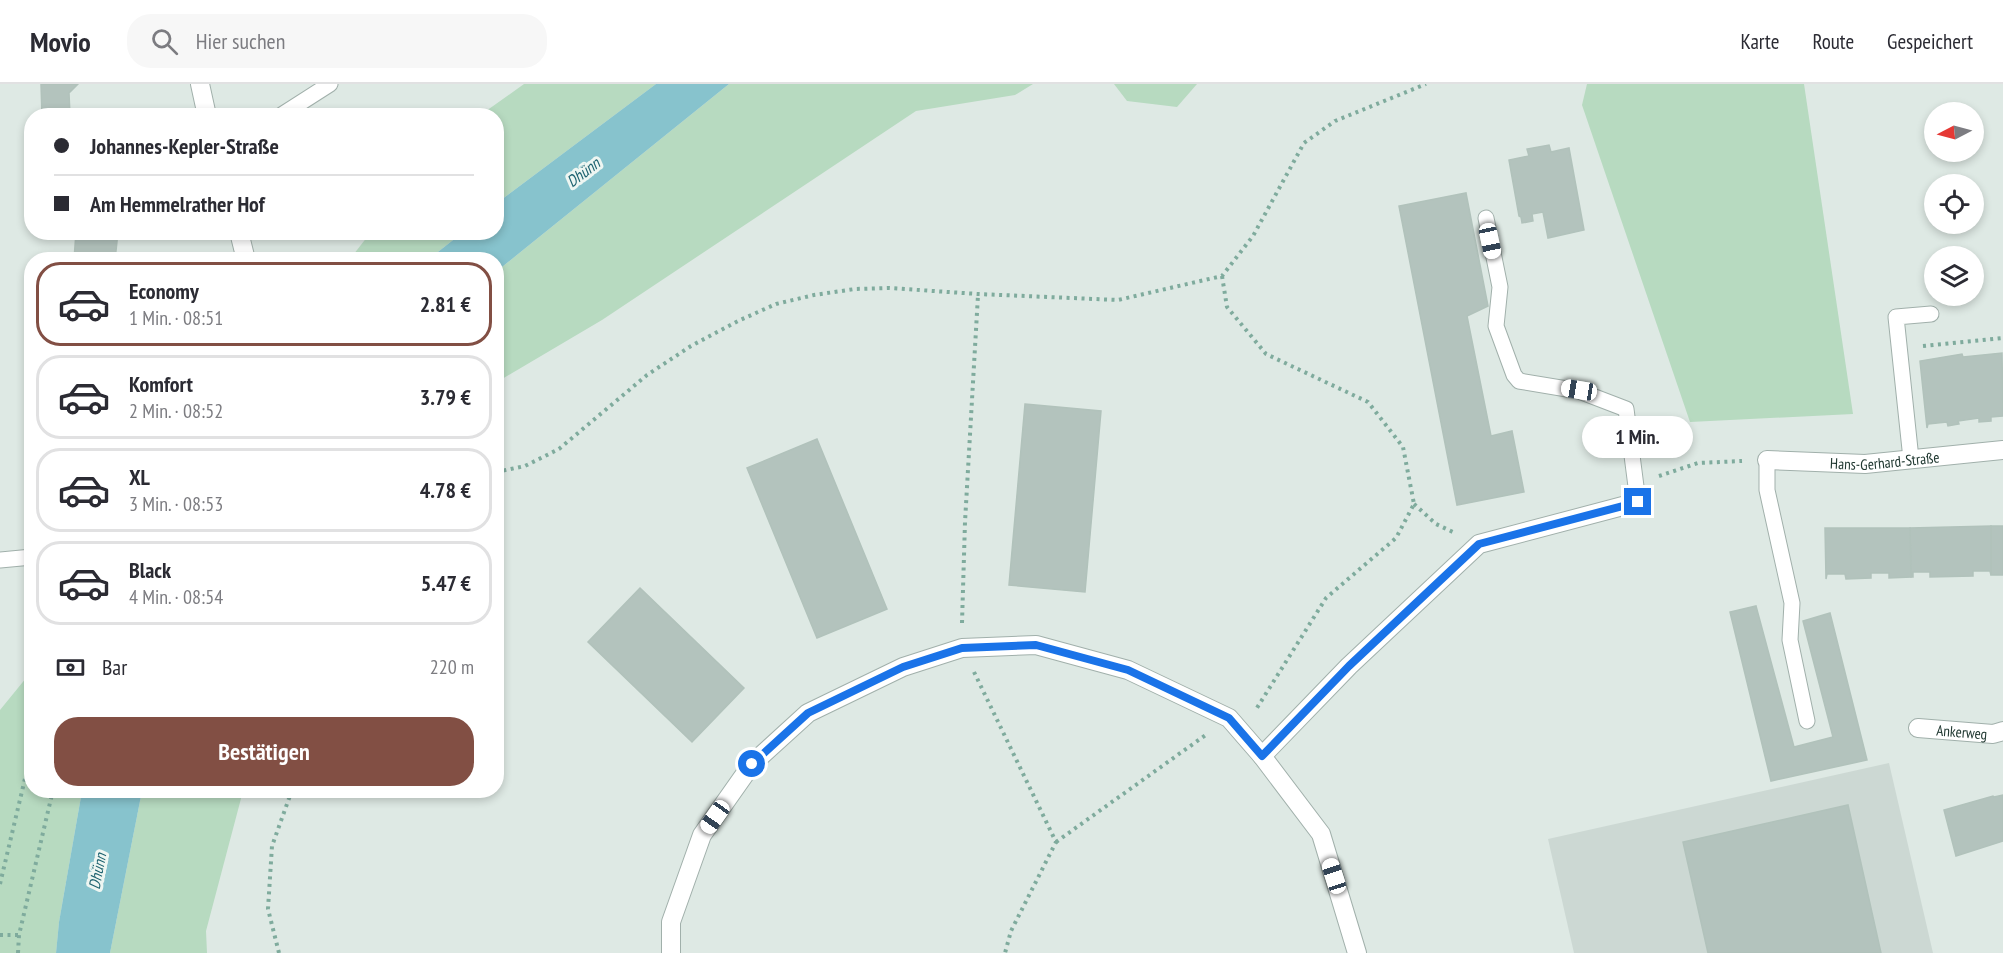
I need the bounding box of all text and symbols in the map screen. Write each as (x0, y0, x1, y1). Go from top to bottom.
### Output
search box (127, 14, 547, 68)
text: Movio (30, 23, 91, 60)
icon: search (148, 25, 181, 58)
text: Hier suchen (196, 27, 285, 55)
text: Karte (1741, 28, 1779, 55)
text: Route (1812, 28, 1854, 55)
text: Gespeichert (1887, 28, 1973, 55)
north arrow (1924, 102, 1984, 162)
map controls (1924, 102, 1984, 306)
text: Johannes-Kepler-Straße (90, 132, 279, 160)
water label: Dhünn (562, 152, 604, 191)
button: locate (1924, 174, 1984, 234)
text: Am Hemmelrather Hof (90, 190, 265, 218)
car (1477, 222, 1503, 260)
button: layers (1924, 246, 1984, 306)
icon: car (57, 277, 111, 331)
text: Economy (129, 277, 199, 305)
text: 2.81 € (420, 290, 471, 318)
text: 1 Min. · 08:51 (129, 305, 223, 331)
icon: car (57, 370, 111, 424)
text: Komfort (129, 370, 193, 398)
car (1560, 378, 1598, 402)
text: 3.79 € (420, 383, 471, 411)
text: 2 Min. · 08:52 (129, 398, 223, 424)
callout: 1 Min. (1582, 415, 1694, 457)
text: 1 Min. (1615, 424, 1660, 450)
street label: Hans-Gerhard-Straße (1830, 447, 1940, 474)
icon: car (57, 463, 111, 517)
text: XL (129, 463, 150, 491)
text: 4.78 € (420, 476, 471, 504)
route end (1624, 488, 1651, 515)
text: 3 Min. · 08:53 (129, 491, 223, 517)
icon: car (57, 556, 111, 610)
text: Black (129, 556, 171, 584)
text: 5.47 € (421, 569, 471, 597)
text: 4 Min. · 08:54 (129, 584, 223, 610)
icon: cash (54, 651, 87, 684)
text: Bar (102, 653, 127, 681)
text: 220 m (430, 654, 474, 680)
button: Bestätigen (54, 717, 474, 786)
street label: Ankerweg (1936, 720, 1988, 743)
route start (738, 750, 765, 777)
car (697, 797, 733, 837)
water label: Dhünn (84, 850, 110, 891)
car (1320, 856, 1348, 896)

